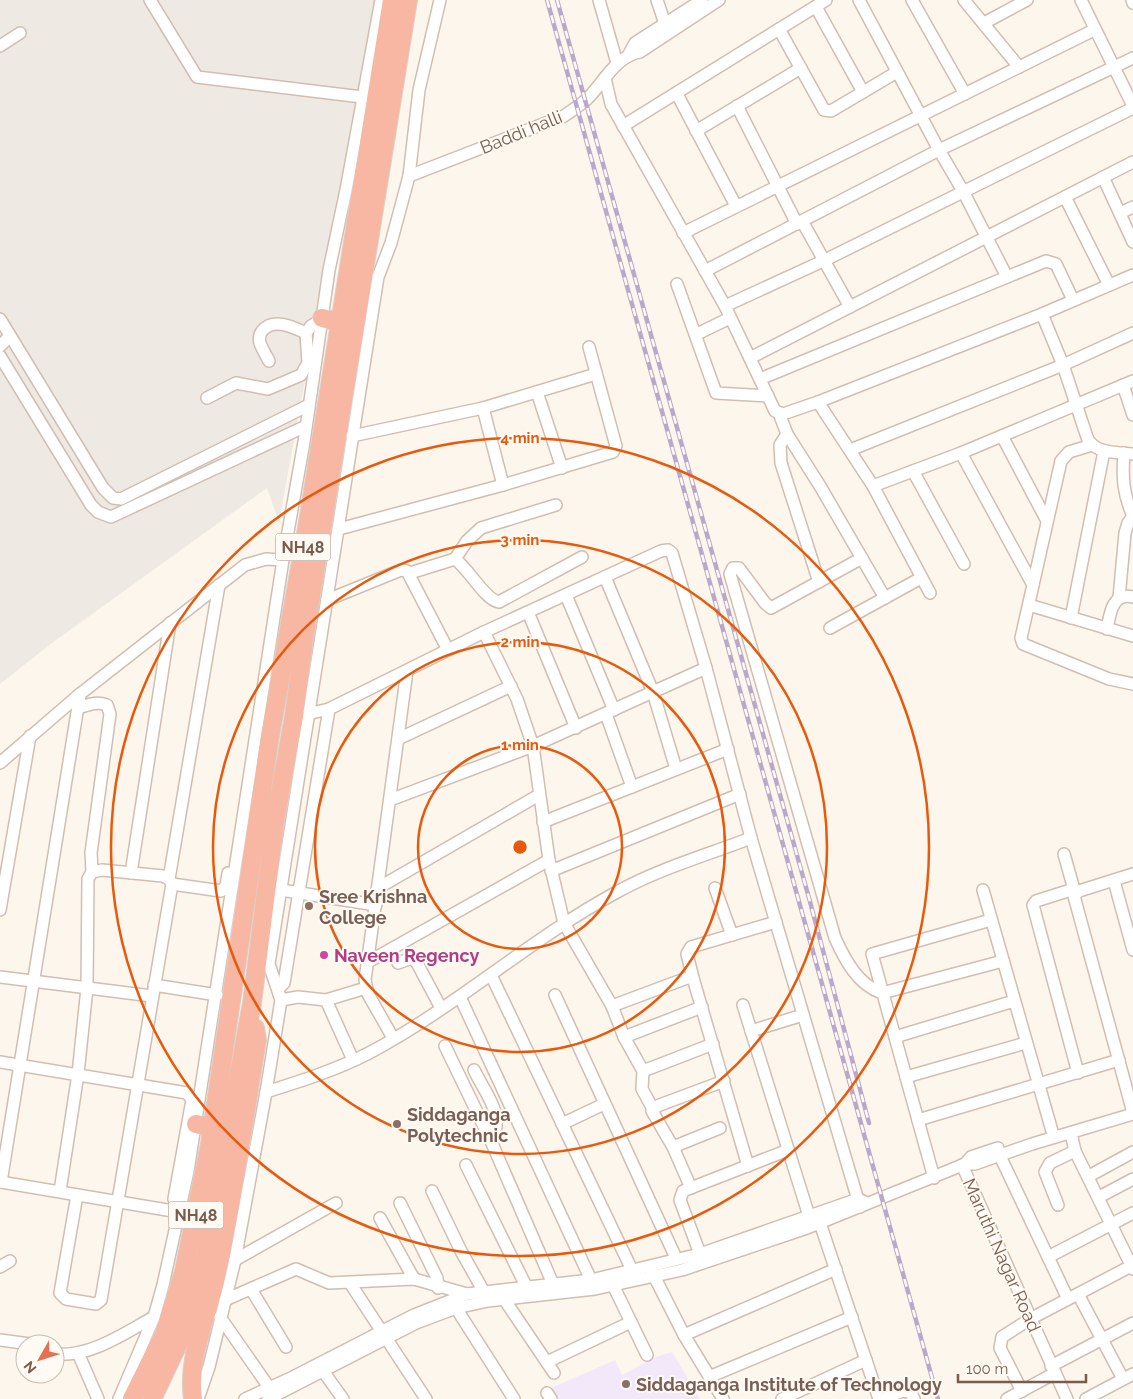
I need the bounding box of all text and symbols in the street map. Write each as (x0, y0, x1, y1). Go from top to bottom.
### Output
street label: Baddi halli (477, 106, 565, 158)
text: 4 min (500, 429, 540, 447)
text: 3 min (501, 531, 539, 549)
road number: NH48 (276, 534, 330, 560)
text: 2 min (501, 633, 539, 651)
text: 1 min (501, 736, 539, 754)
centre of rings (511, 838, 529, 856)
place label: Sree Krishna College (319, 886, 427, 928)
marker: Sree Krishna College (303, 900, 315, 912)
place label: Naveen Regency (334, 945, 479, 966)
marker: Naveen Regency (318, 949, 330, 961)
place label: Siddaganga Polytechnic (407, 1104, 511, 1146)
marker: Siddaganga Polytechnic (391, 1118, 403, 1130)
street label: Maruthi Nagar Road (959, 1175, 1045, 1335)
road number: NH48 (168, 1202, 224, 1228)
north arrow (15, 1334, 65, 1384)
scale bar (958, 1352, 1086, 1384)
text: N (20, 1358, 39, 1376)
text: 100 m (966, 1360, 1008, 1378)
place label: Siddaganga Institute of Technology (636, 1374, 942, 1395)
marker: Siddaganga Institute of Technology (620, 1378, 632, 1390)

